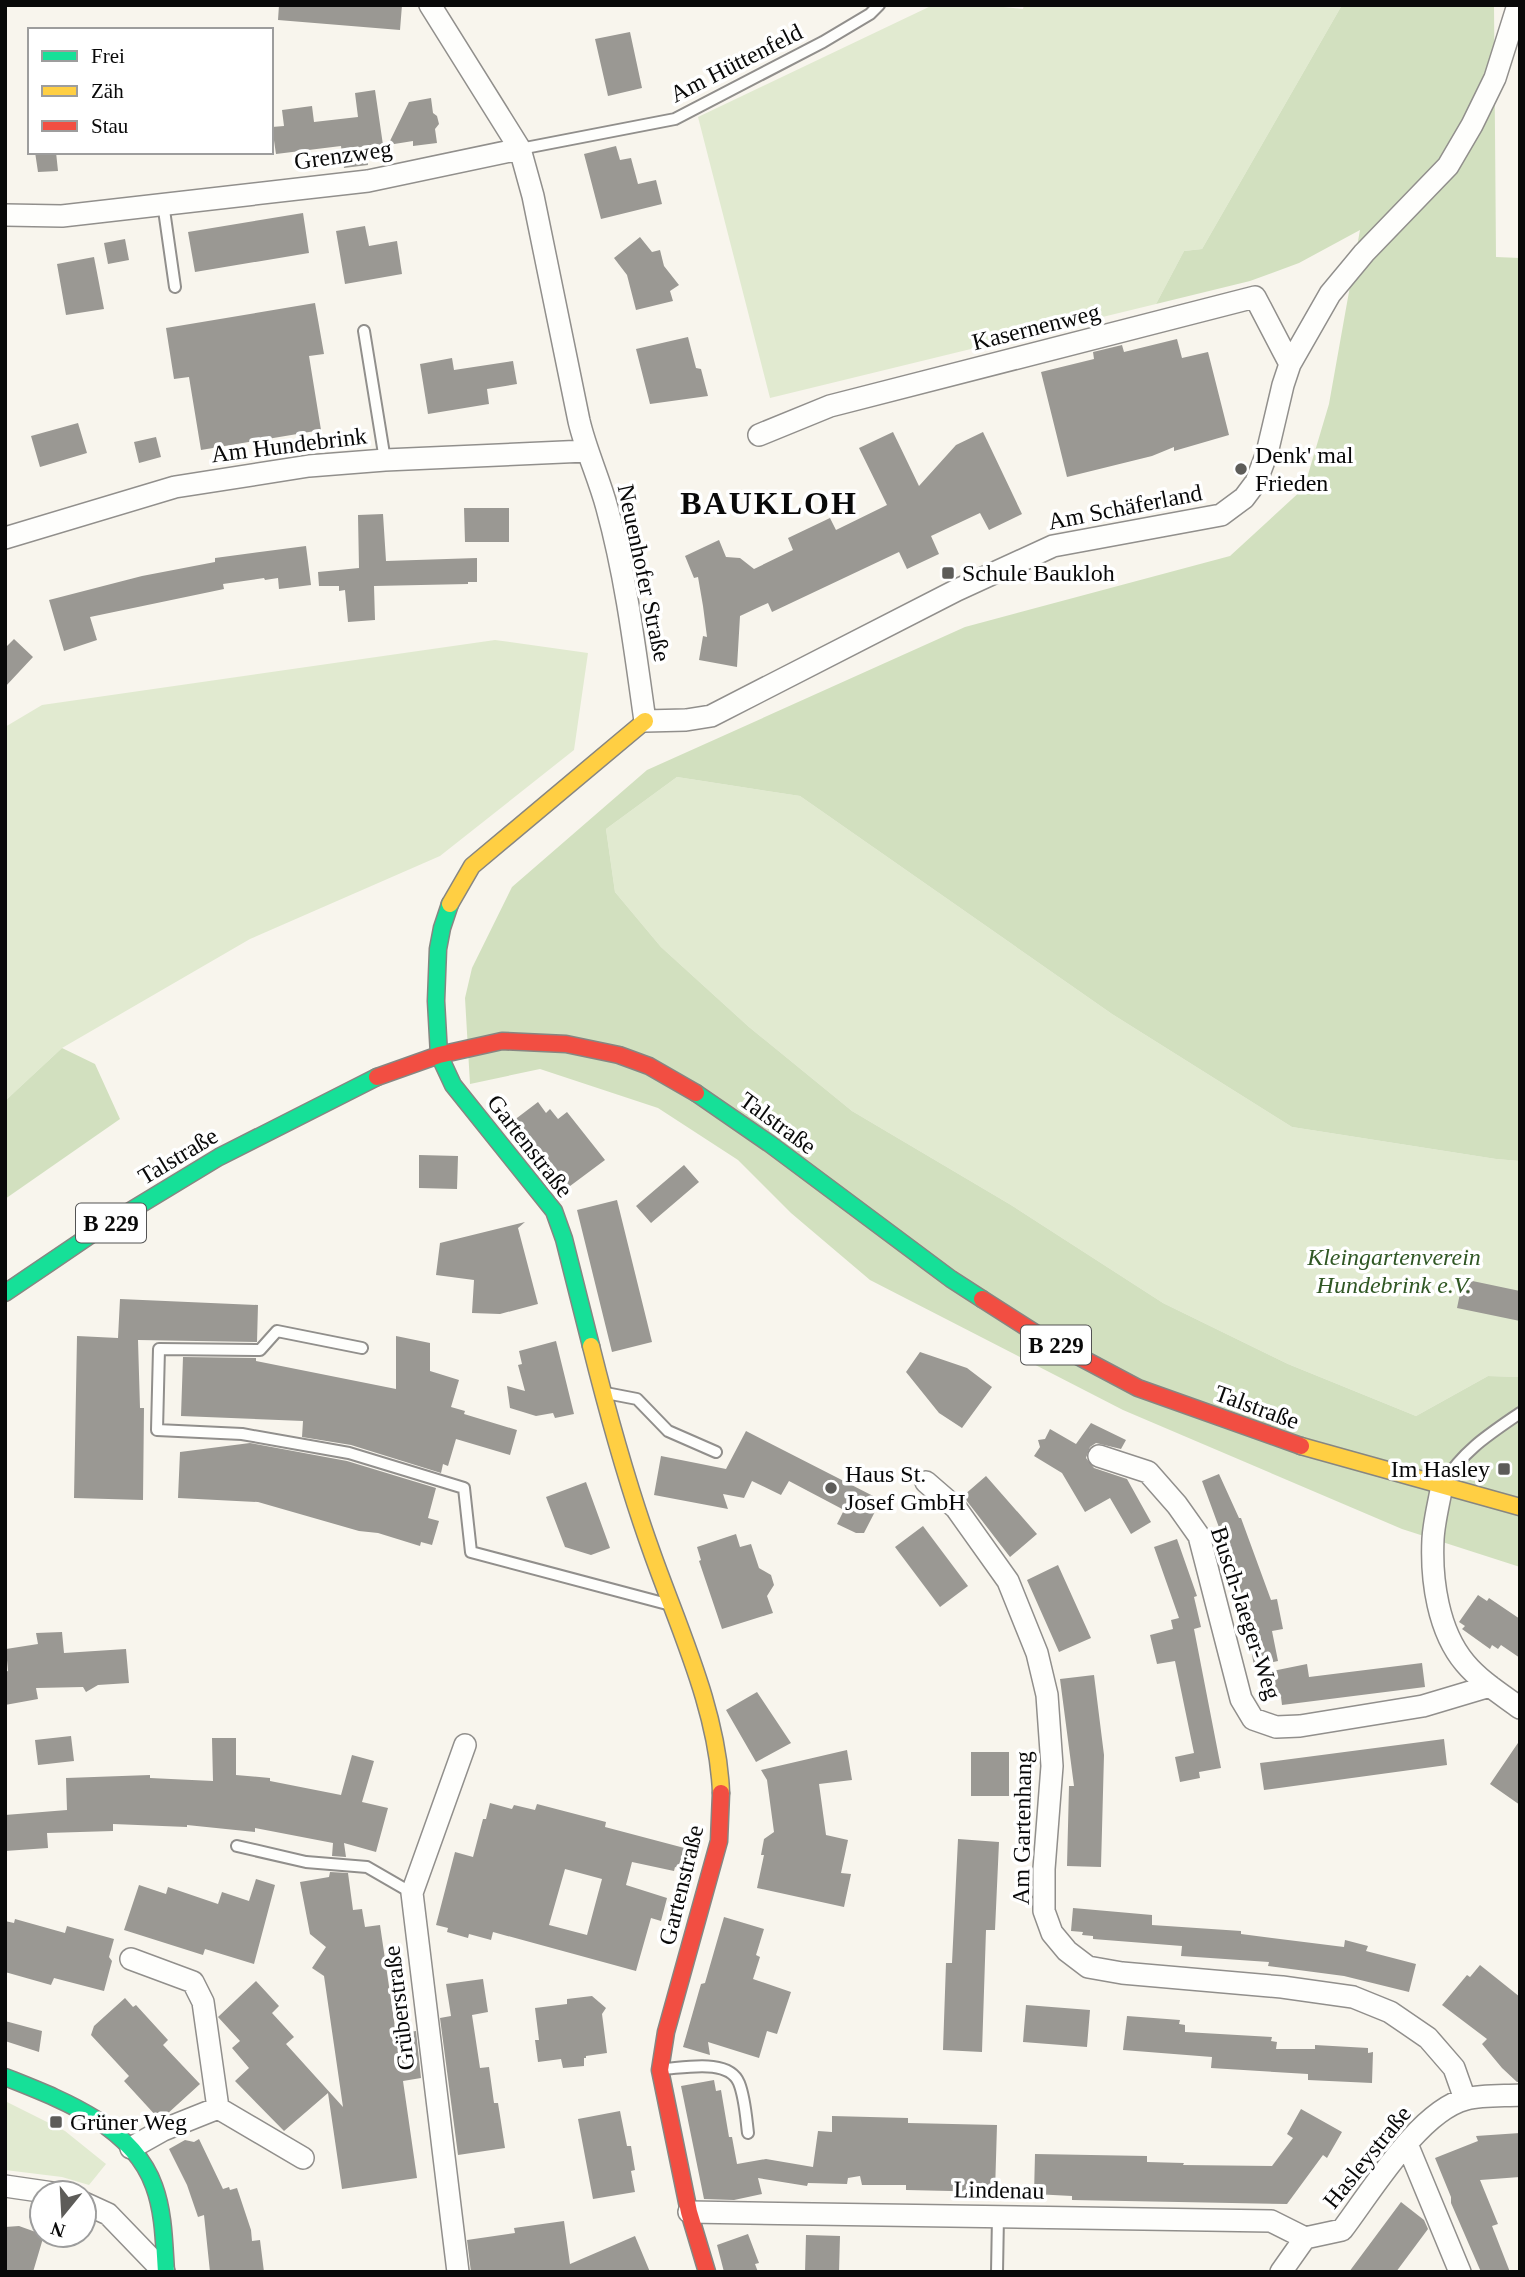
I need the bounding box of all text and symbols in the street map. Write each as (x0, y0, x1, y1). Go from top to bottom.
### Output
street label: Am Hüttenfeld (666, 19, 806, 107)
legend (28, 28, 273, 154)
text: Frei (91, 44, 125, 68)
text: Zäh (91, 79, 124, 103)
text: Stau (91, 114, 129, 138)
street label: Grenzweg (292, 135, 394, 175)
street label: Kasernenweg (969, 299, 1103, 355)
street label: Am Hundebrink (210, 423, 368, 467)
place label: Denk' mal Frieden (1255, 442, 1354, 496)
marker: Denk' mal Frieden (1233, 461, 1249, 477)
street label: Am Schäferland (1046, 479, 1204, 535)
street label: Neuenhofer Straße (613, 482, 675, 664)
district label: BAUKLOH (680, 485, 858, 521)
place label: Schule Baukloh (962, 560, 1115, 586)
marker: Schule Baukloh (940, 565, 956, 581)
street label: Talstraße (735, 1087, 821, 1159)
street label: Gartenstraße (482, 1090, 578, 1202)
street label: Talstraße (134, 1122, 222, 1190)
road number: B 229 (76, 1204, 146, 1242)
park label: Kleingartenverein Hundebrink e.V. (1306, 1244, 1481, 1298)
road number: B 229 (1021, 1326, 1091, 1364)
street label: Talstraße (1211, 1380, 1303, 1434)
place label: Im Hasley (1391, 1456, 1490, 1482)
place label: Haus St. Josef GmbH (845, 1461, 966, 1515)
marker: Im Hasley (1496, 1461, 1512, 1477)
marker: Haus St. Josef GmbH (823, 1480, 839, 1496)
street label: Busch-Jaeger-Weg (1206, 1523, 1286, 1703)
street label: Am Gartenhang (1008, 1751, 1036, 1905)
street label: Gartenstraße (654, 1822, 708, 1948)
street label: Grüberstraße (378, 1944, 420, 2072)
street label: Hasleystraße (1318, 2101, 1416, 2213)
place label: Grüner Weg (70, 2109, 187, 2135)
marker: Grüner Weg (48, 2114, 64, 2130)
street label: Lindenau (953, 2176, 1045, 2204)
north arrow (28, 2179, 98, 2249)
text: N (48, 2218, 68, 2242)

